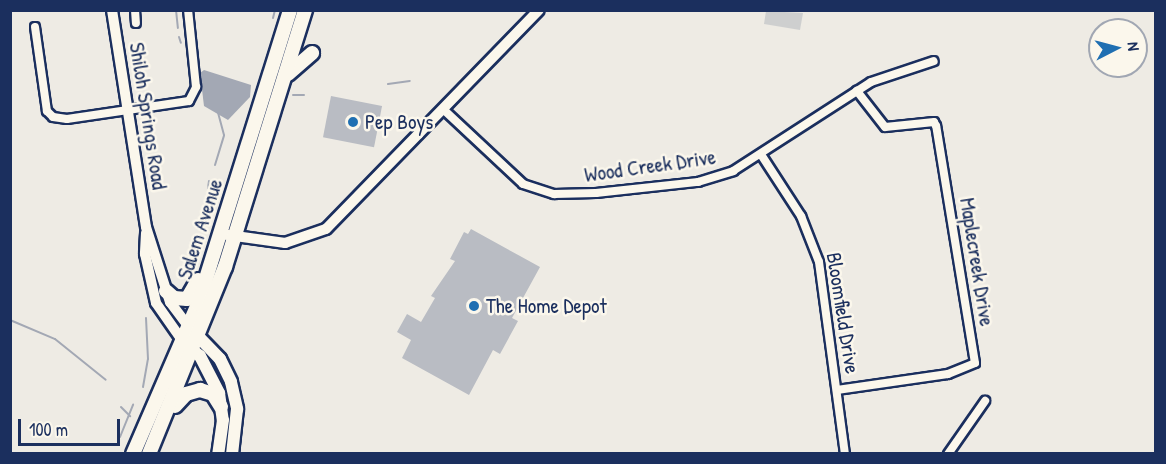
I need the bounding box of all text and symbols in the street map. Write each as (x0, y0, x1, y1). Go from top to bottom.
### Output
north arrow (1088, 18, 1148, 78)
street label: Shiloh Springs Road (124, 41, 172, 191)
text: N (1123, 41, 1145, 52)
place label: Pep Boys (365, 109, 433, 135)
marker: Pep Boys (346, 115, 360, 129)
street label: Wood Creek Drive (583, 144, 717, 188)
street label: Salem Avenue (172, 176, 228, 282)
street label: Maplecreek Drive (954, 196, 1000, 328)
street label: Bloomfield Drive (821, 251, 865, 375)
place label: The Home Depot (486, 293, 607, 319)
marker: The Home Depot (467, 299, 481, 313)
scale bar (21, 407, 123, 445)
text: 100 m (29, 417, 68, 442)

